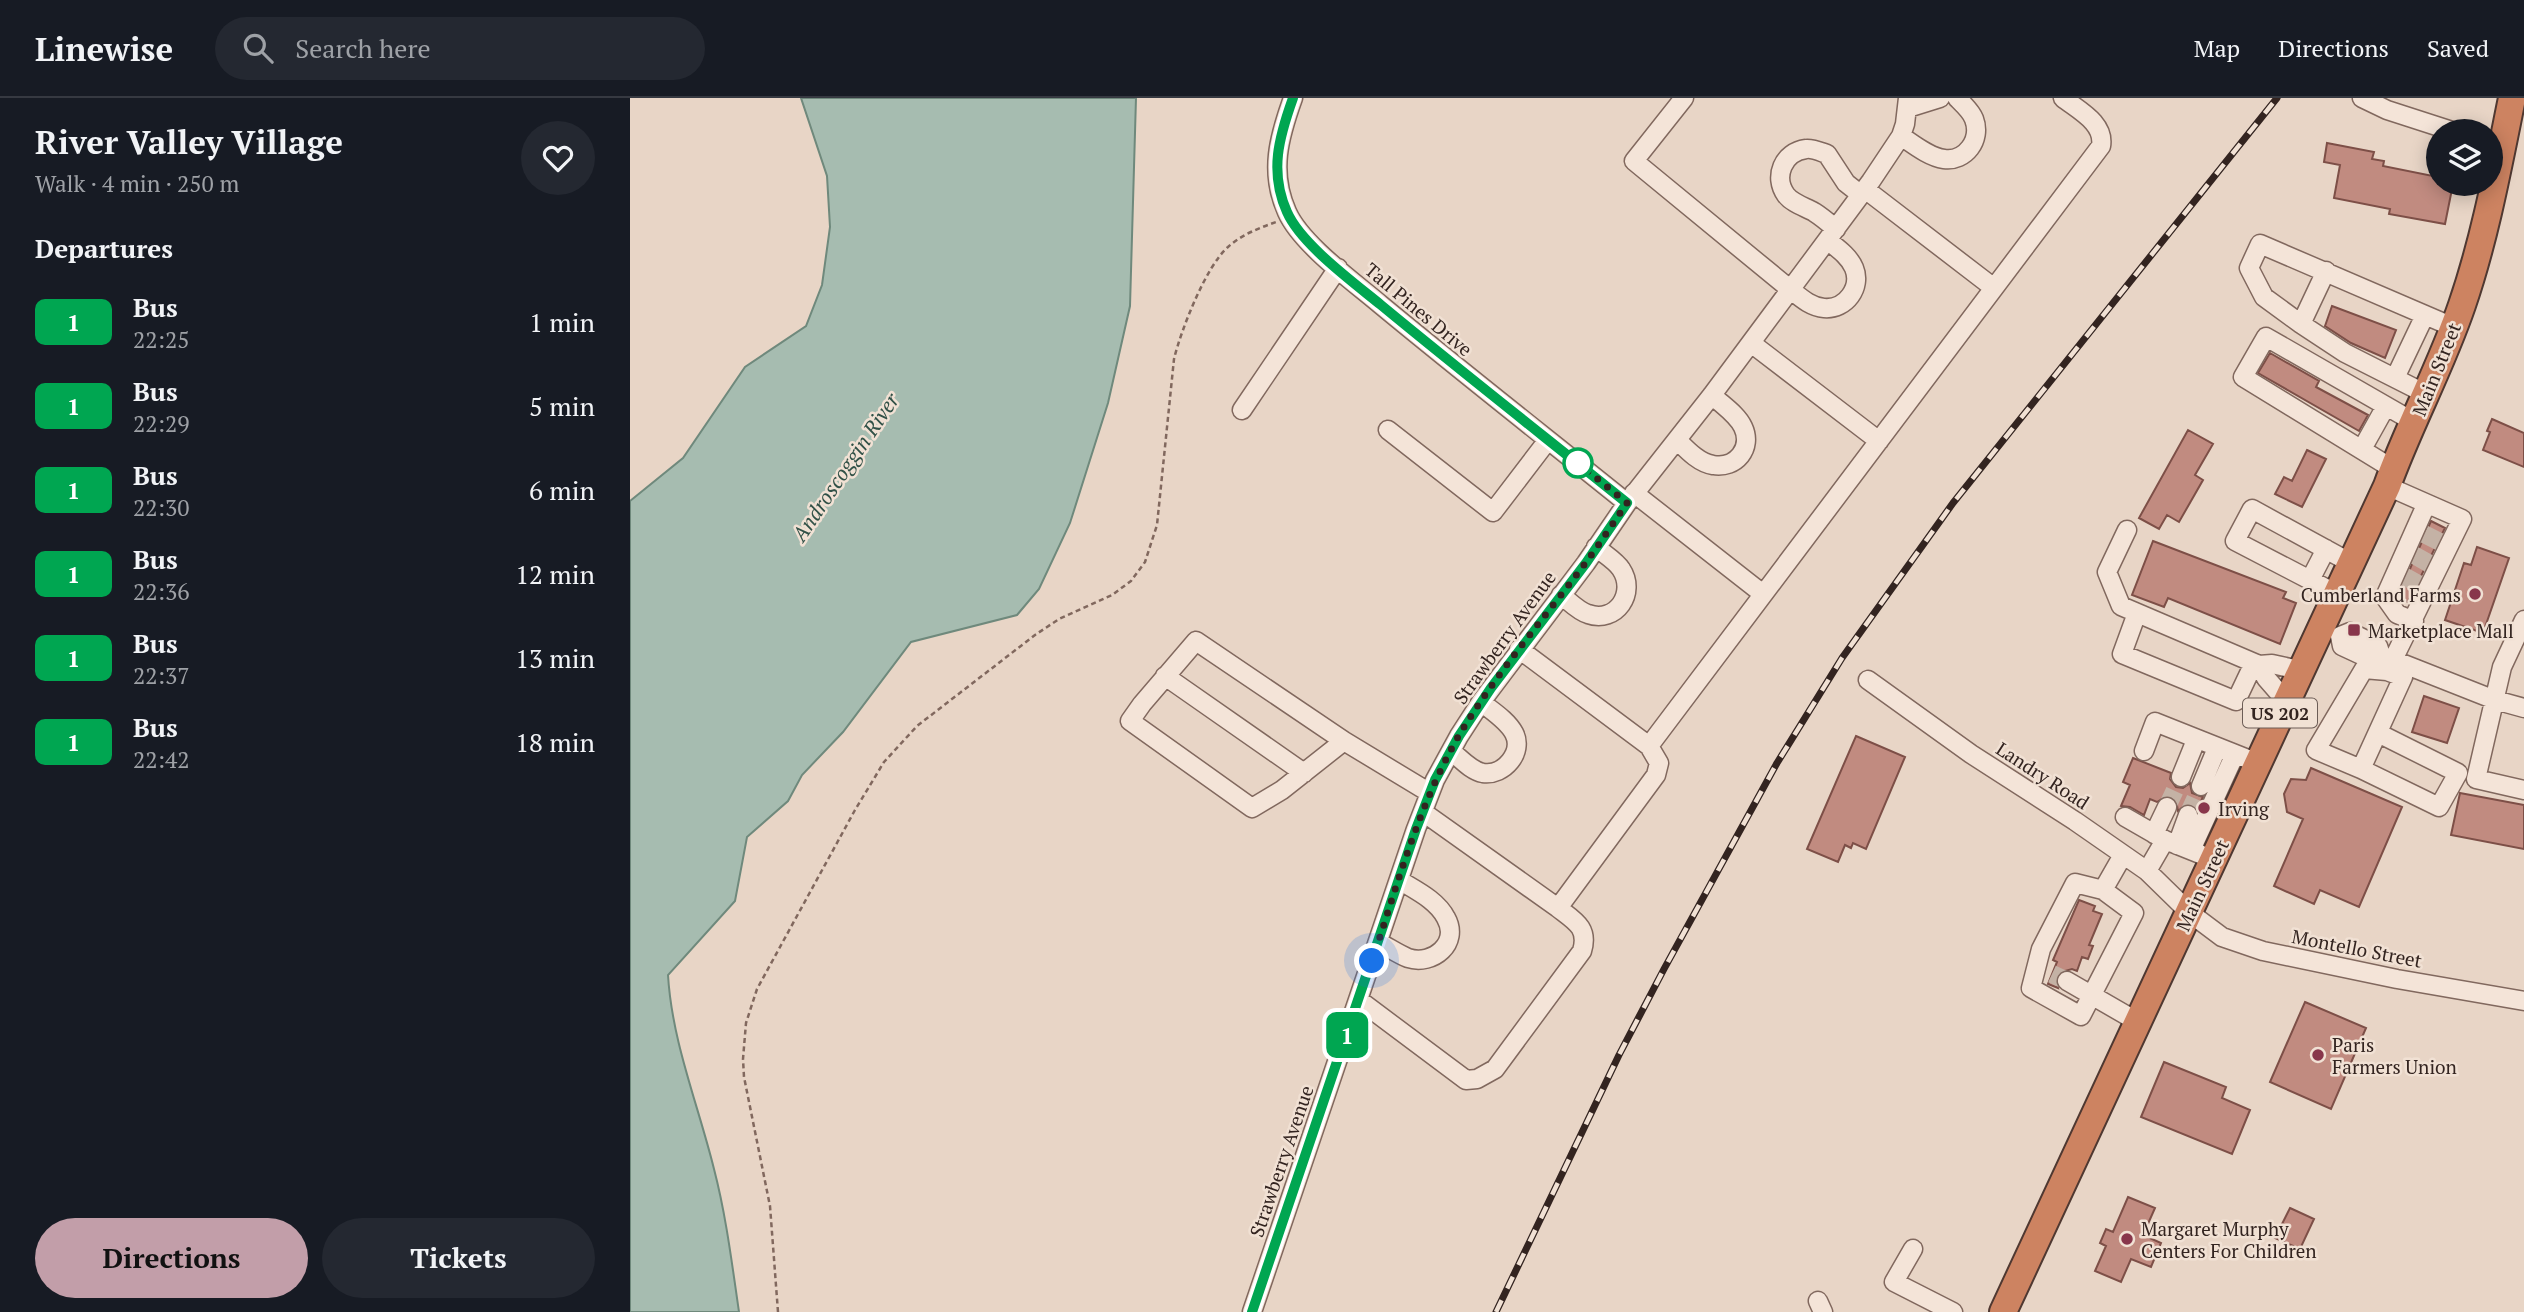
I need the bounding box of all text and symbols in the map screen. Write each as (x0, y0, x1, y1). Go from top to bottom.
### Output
search box (215, 17, 705, 80)
text: Linewise (35, 27, 173, 70)
icon: search (239, 29, 277, 67)
text: Search here (295, 31, 430, 65)
text: Map (2194, 32, 2240, 64)
text: Directions (2278, 32, 2389, 64)
text: Saved (2427, 32, 2489, 64)
map controls (2426, 119, 2503, 196)
button: layers (2426, 119, 2503, 196)
text: River Valley Village (35, 120, 343, 163)
button: heart (521, 121, 595, 195)
text: Walk · 4 min · 250 m (35, 168, 239, 199)
text: Departures (35, 231, 173, 265)
street label: Tall Pines Drive (1360, 257, 1478, 361)
text: Bus (133, 290, 178, 324)
text: 1 min (529, 305, 595, 339)
text: 1 (67, 306, 80, 338)
street label: Main Street (2406, 319, 2466, 419)
text: 22:25 (133, 324, 190, 355)
text: Bus (133, 374, 178, 408)
water label: Androscoggin River (784, 387, 906, 548)
text: 5 min (529, 389, 595, 423)
text: 1 (67, 390, 80, 422)
text: 22:29 (133, 408, 190, 439)
unlabelled marker (1563, 448, 1593, 478)
text: Bus (133, 458, 178, 492)
text: 6 min (529, 473, 595, 507)
text: 1 (67, 474, 80, 506)
text: 22:30 (133, 492, 190, 523)
text: Bus (133, 542, 178, 576)
text: 12 min (515, 557, 595, 591)
text: 1 (67, 558, 80, 590)
street label: Strawberry Avenue (1447, 565, 1561, 709)
text: 22:36 (133, 576, 190, 607)
place label: Cumberland Farms (2301, 582, 2461, 607)
marker: Cumberland Farms (2467, 586, 2483, 602)
place label: Marketplace Mall (2368, 618, 2514, 643)
marker: Marketplace Mall (2346, 622, 2362, 638)
text: Bus (133, 626, 178, 660)
text: 13 min (515, 641, 595, 675)
text: 1 (67, 642, 80, 674)
text: 22:37 (133, 660, 190, 691)
road number: US 202 (2243, 698, 2317, 728)
text: Bus (133, 710, 178, 744)
text: 18 min (515, 725, 595, 759)
text: 1 (67, 726, 80, 758)
street label: Landry Road (1992, 736, 2095, 815)
text: 22:42 (133, 744, 190, 775)
place label: Irving (2218, 796, 2270, 821)
marker: Irving (2196, 800, 2212, 816)
street label: Main Street (2170, 835, 2234, 935)
street label: Montello Street (2290, 923, 2424, 973)
your location (1354, 943, 1389, 978)
line badge: 1 (1324, 1012, 1370, 1058)
text: 1 (1340, 1019, 1354, 1051)
place label: Paris Farmers Union (2332, 1032, 2457, 1079)
marker: Paris Farmers Union (2310, 1047, 2326, 1063)
street label: Strawberry Avenue (1243, 1082, 1319, 1240)
place label: Margaret Murphy Centers For Children (2141, 1216, 2317, 1263)
button: Directions (35, 1218, 308, 1298)
button: Tickets (322, 1218, 595, 1298)
marker: Margaret Murphy Centers For Children (2119, 1231, 2135, 1247)

